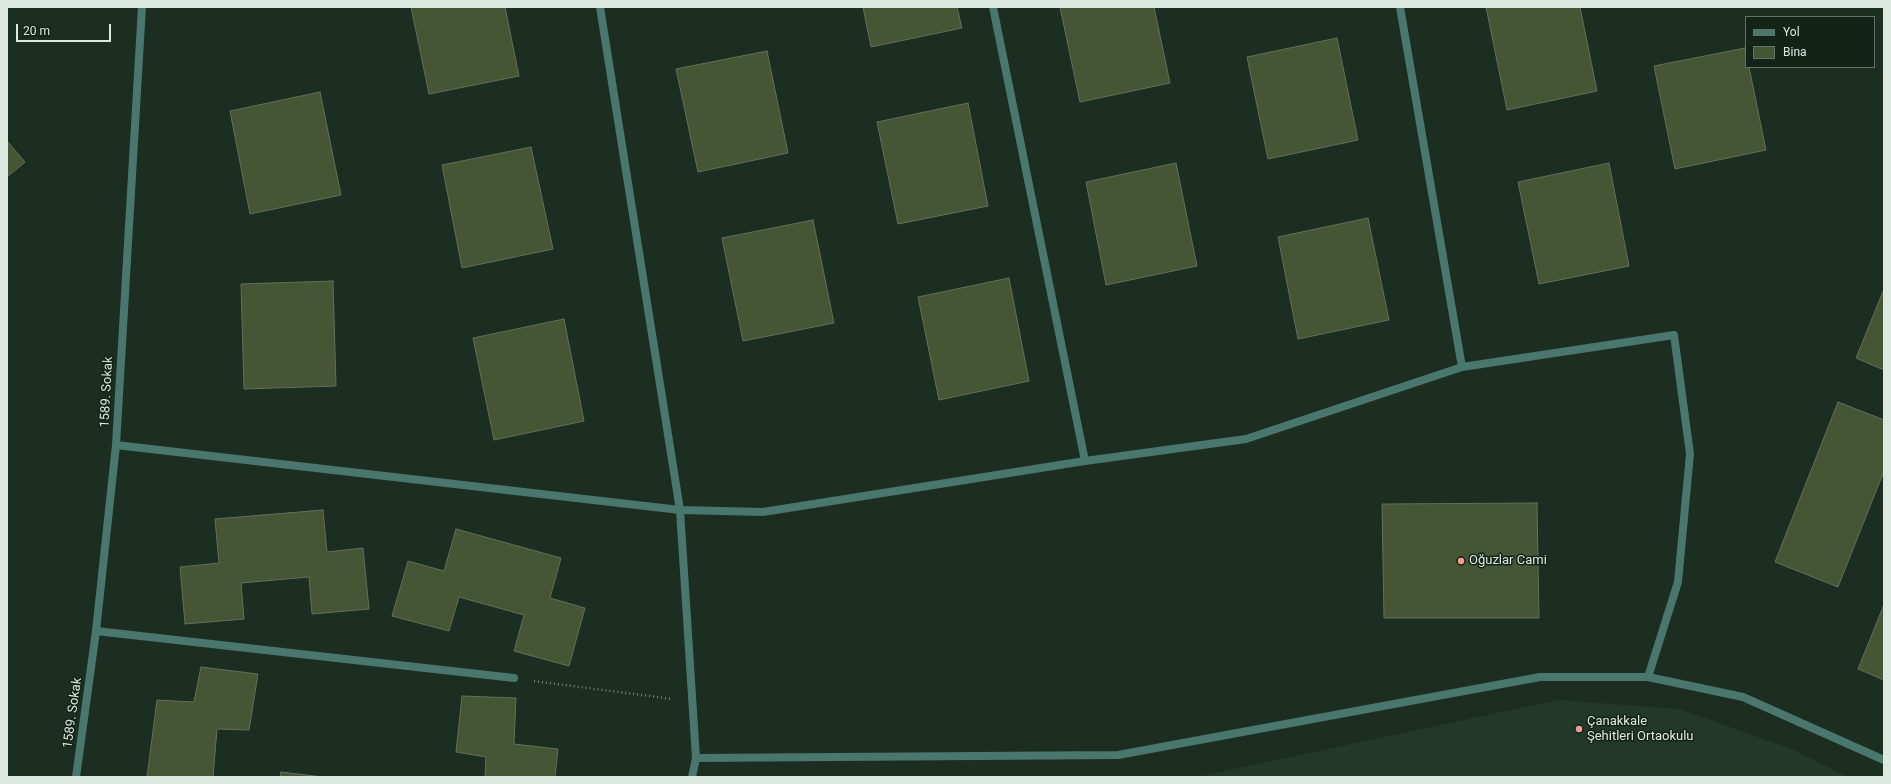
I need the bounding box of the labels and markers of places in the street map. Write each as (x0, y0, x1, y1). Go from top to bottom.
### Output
place label: Oğuzlar Cami (1469, 553, 1547, 569)
marker: Oğuzlar Cami (1456, 556, 1466, 566)
place label: Çanakkale Şehitleri Ortaokulu (1587, 714, 1694, 745)
marker: Çanakkale Şehitleri Ortaokulu (1574, 724, 1584, 734)

